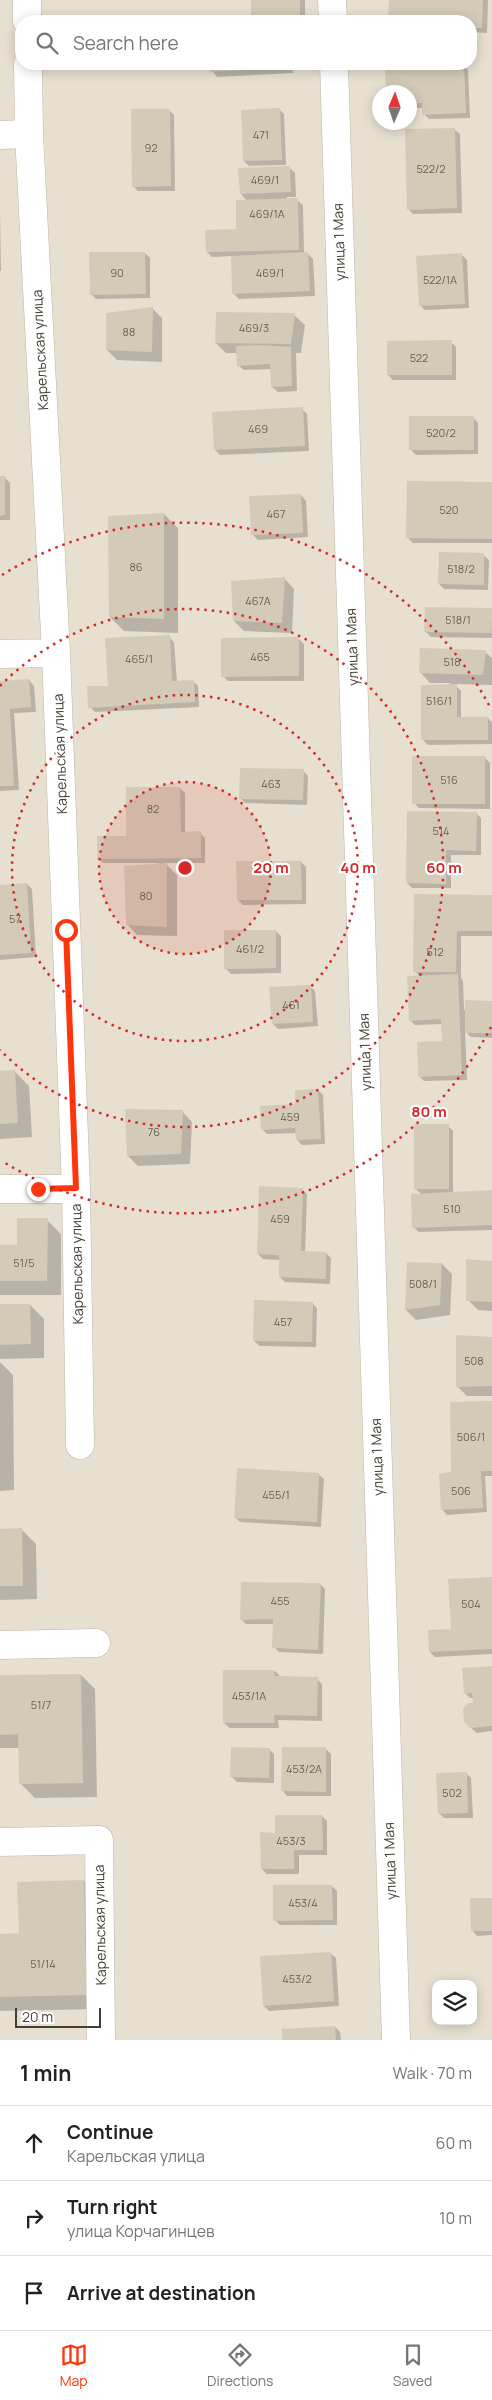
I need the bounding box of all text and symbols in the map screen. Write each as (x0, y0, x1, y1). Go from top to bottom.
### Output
search box (15, 15, 477, 70)
icon: search (33, 29, 61, 57)
text: Search here (73, 30, 179, 56)
north arrow (372, 85, 417, 130)
house number: 471 (253, 127, 269, 142)
house number: 92 (144, 140, 158, 155)
house number: 522/2 (416, 161, 446, 176)
house number: 469/1 (251, 172, 279, 187)
street label: улица 1 Мая (328, 203, 349, 281)
house number: 469/1А (249, 206, 285, 221)
house number: 90 (110, 265, 124, 280)
house number: 469/1 (256, 265, 284, 280)
house number: 522/1А (423, 272, 457, 287)
street label: Карельская улица (27, 289, 52, 411)
house number: 469/3 (239, 320, 269, 335)
house number: 88 (123, 324, 135, 339)
house number: 522 (410, 350, 428, 365)
house number: 469 (248, 421, 268, 436)
house number: 520/2 (426, 425, 456, 440)
house number: 520 (439, 502, 459, 517)
house number: 467 (267, 506, 285, 521)
house number: 86 (129, 559, 143, 574)
house number: 518/2 (447, 561, 475, 576)
house number: 467А (245, 593, 271, 608)
street label: улица 1 Мая (341, 608, 362, 686)
house number: 518/1 (445, 612, 471, 627)
house number: 465 (250, 649, 270, 664)
house number: 465/1 (125, 651, 153, 666)
house number: 518 (443, 654, 461, 669)
street label: Карельская улица (48, 693, 71, 815)
house number: 516/1 (426, 693, 452, 708)
house number: 516 (440, 772, 458, 787)
house number: 463 (261, 776, 281, 791)
house number: 82 (147, 801, 159, 816)
house number: 514 (432, 823, 450, 838)
text: 20 m (253, 857, 289, 878)
text: 40 m (340, 857, 376, 878)
text: 60 m (426, 857, 462, 878)
centre of rings (176, 859, 194, 877)
house number: 80 (139, 888, 153, 903)
house number: 57 (9, 911, 21, 926)
route start (55, 919, 78, 942)
house number: 461/2 (236, 941, 264, 956)
house number: 512 (427, 944, 443, 959)
house number: 461 (282, 997, 300, 1012)
street label: улица 1 Мая (354, 1013, 375, 1091)
text: 80 m (411, 1101, 447, 1122)
house number: 459 (280, 1109, 300, 1124)
house number: 76 (148, 1124, 160, 1139)
route end (27, 1178, 50, 1201)
house number: 510 (443, 1201, 461, 1216)
street label: Карельская улица (66, 1204, 87, 1324)
house number: 459 (270, 1211, 290, 1226)
house number: 51/5 (13, 1255, 35, 1270)
house number: 508/1 (409, 1276, 437, 1291)
house number: 457 (274, 1314, 292, 1329)
house number: 508 (464, 1353, 484, 1368)
street label: улица 1 Мая (366, 1418, 387, 1496)
house number: 506/1 (457, 1429, 485, 1444)
house number: 506 (451, 1483, 471, 1498)
house number: 455/1 (262, 1487, 290, 1502)
house number: 455 (270, 1593, 290, 1608)
house number: 504 (461, 1596, 481, 1611)
house number: 453/1А (232, 1688, 266, 1703)
house number: 51/7 (31, 1697, 51, 1712)
house number: 453/2А (286, 1761, 322, 1776)
house number: 502 (442, 1785, 462, 1800)
street label: улица 1 Мая (379, 1822, 400, 1900)
house number: 453/3 (276, 1833, 306, 1848)
street label: Карельская улица (89, 1865, 110, 1985)
house number: 453/4 (288, 1895, 318, 1910)
house number: 51/14 (30, 1956, 56, 1971)
house number: 453/2 (282, 1971, 312, 1986)
map controls (432, 1980, 477, 2025)
button: layers (432, 1980, 477, 2025)
scale bar (15, 2005, 101, 2028)
text: 20 m (22, 2007, 53, 2026)
text: 1 min (20, 2059, 71, 2087)
text: Walk · 70 m (393, 2062, 472, 2084)
text: Continue (67, 2119, 153, 2145)
icon: ahead (20, 2129, 48, 2157)
text: 60 m (436, 2132, 472, 2154)
text: Карельская улица (67, 2145, 205, 2167)
text: Turn right (67, 2194, 157, 2220)
icon: right (20, 2204, 48, 2232)
text: 10 m (439, 2207, 472, 2229)
text: улица Корчагинцев (67, 2220, 215, 2242)
icon: arrive (20, 2279, 48, 2307)
text: Arrive at destination (67, 2280, 256, 2306)
tab: Map (60, 2341, 88, 2390)
tab: Directions (207, 2341, 273, 2390)
tab: Saved (393, 2341, 432, 2390)

